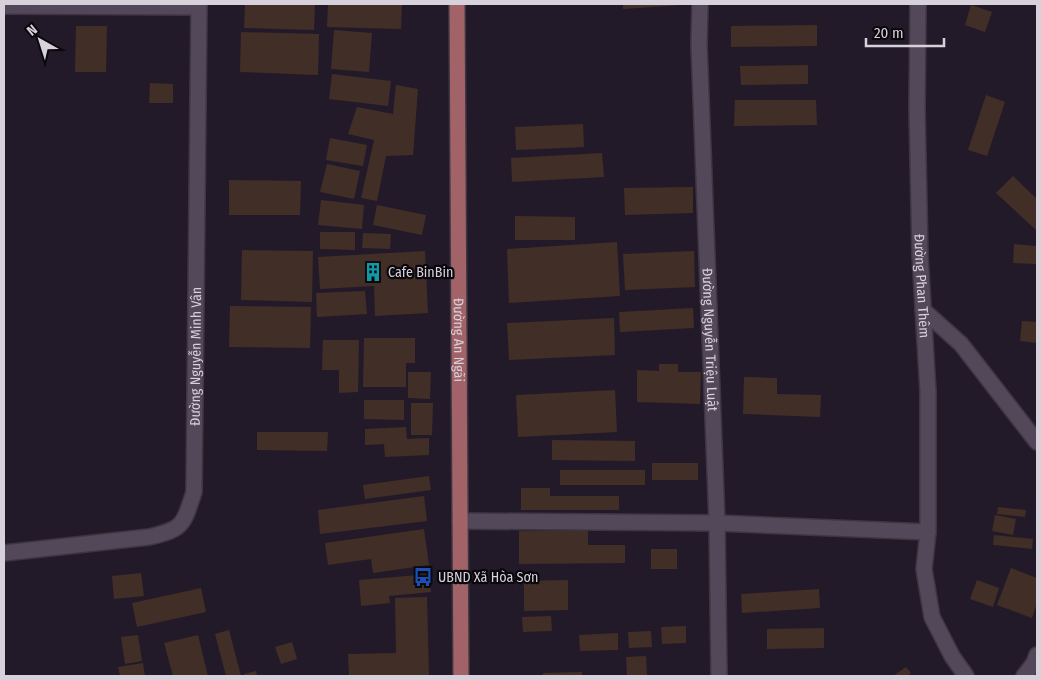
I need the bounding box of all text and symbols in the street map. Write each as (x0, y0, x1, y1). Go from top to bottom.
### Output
north arrow (15, 15, 65, 65)
scale bar (866, 15, 944, 47)
text: N (24, 21, 41, 40)
text: 20 m (874, 24, 904, 42)
street label: Đường Phan Thêm (911, 234, 933, 338)
building icon: Cafe BinBin (362, 261, 384, 283)
place label: Cafe BinBin (388, 264, 453, 281)
street label: Đường Nguyễn Triệu Luật (698, 268, 721, 412)
street label: Đường Nguyễn Minh Vân (187, 287, 205, 426)
street label: Đường An Ngãi (450, 298, 467, 382)
bus stop icon: UBND Xã Hòa Sơn (412, 566, 434, 588)
place label: UBND Xã Hòa Sơn (438, 569, 538, 586)

